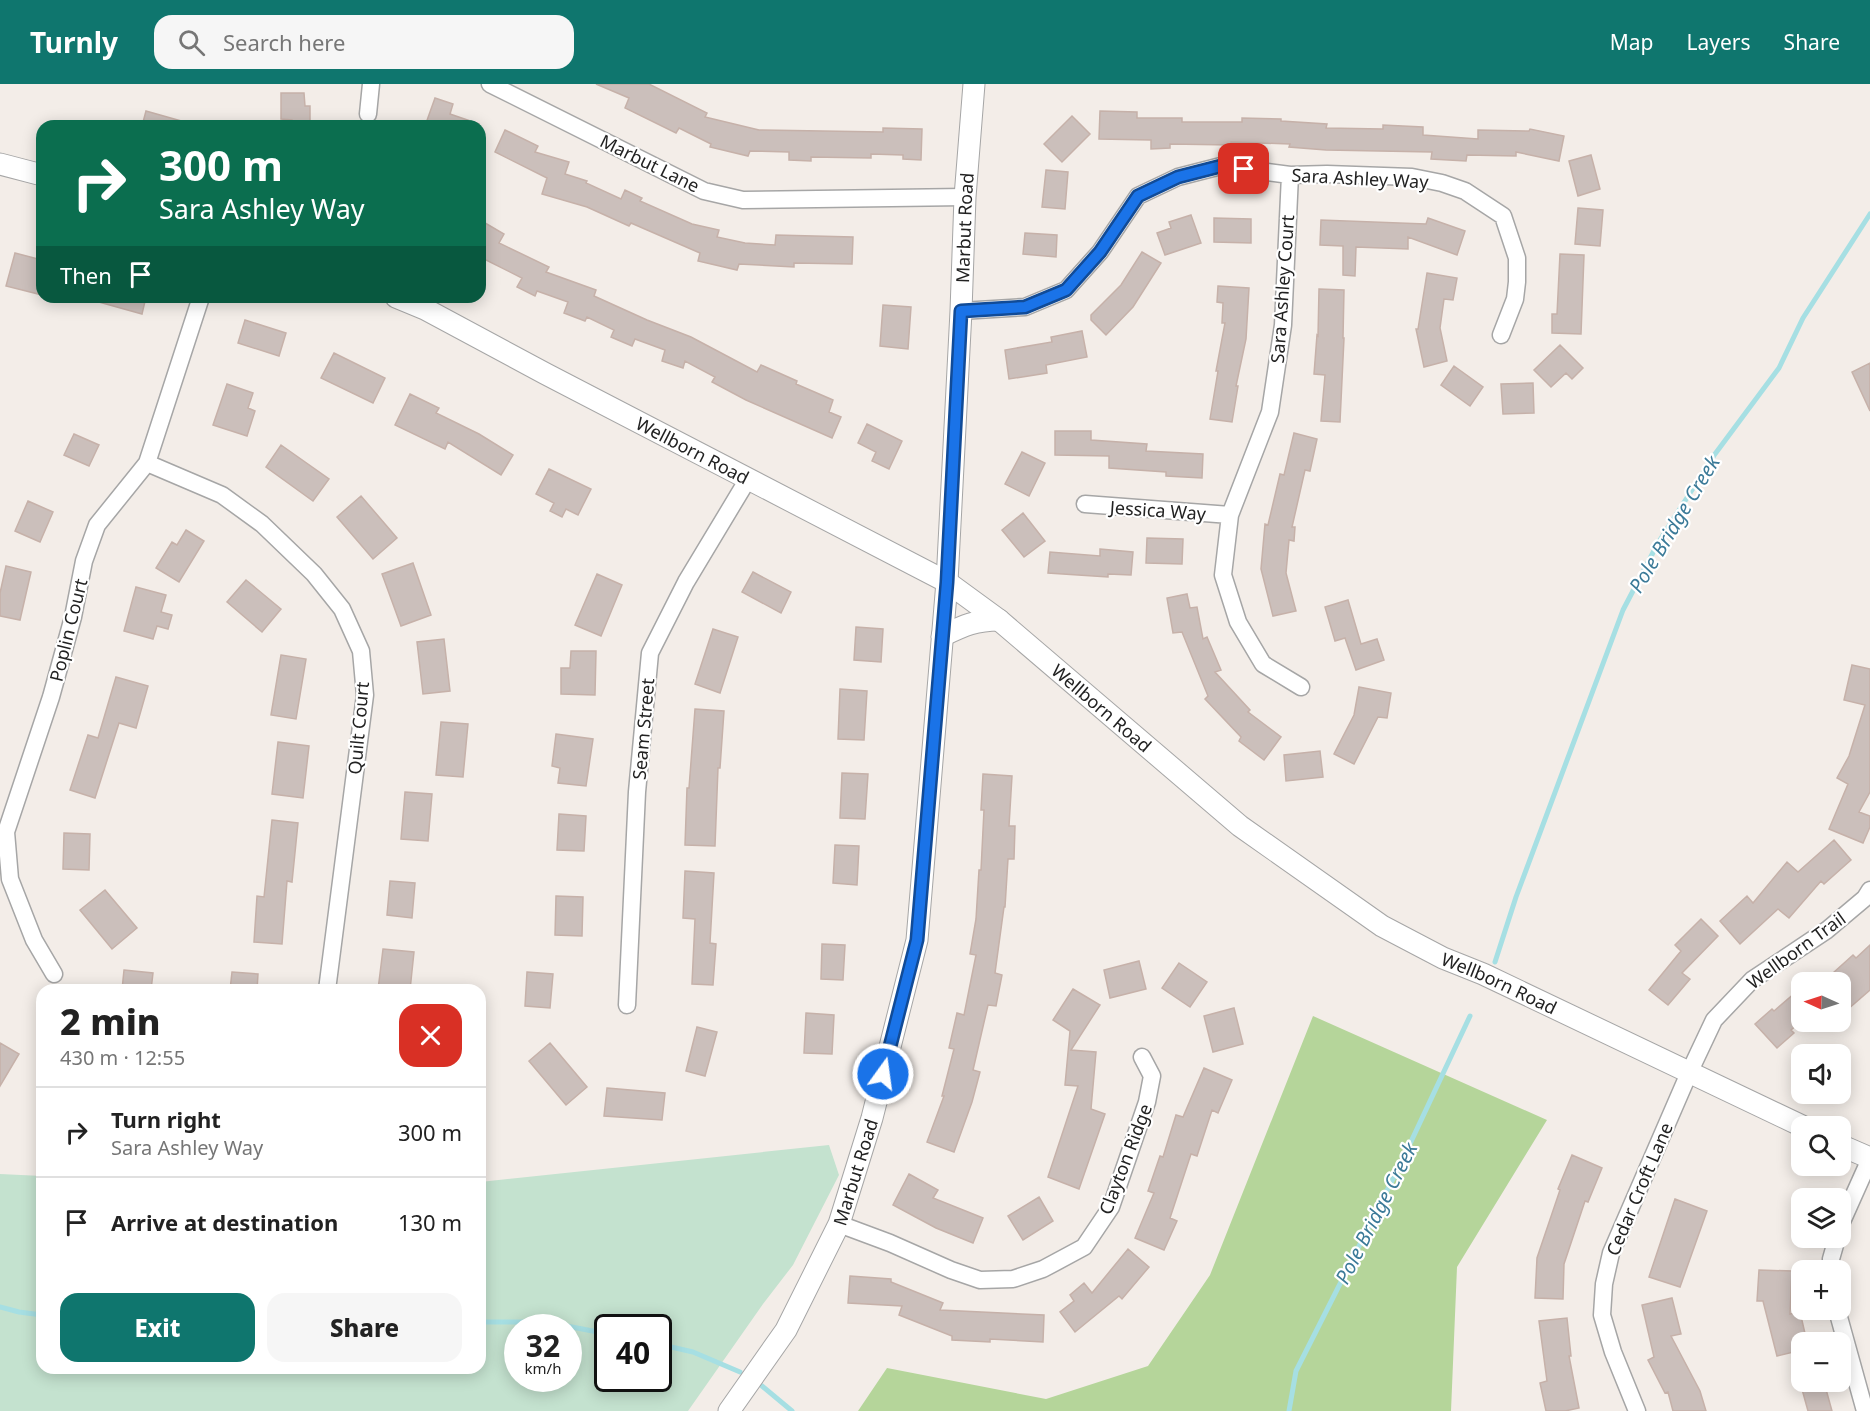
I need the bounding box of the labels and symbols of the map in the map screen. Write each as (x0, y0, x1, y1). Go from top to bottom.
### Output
street label: Marbut Lane (596, 129, 704, 197)
pin (1218, 143, 1269, 194)
street label: Sara Ashley Way (1291, 162, 1430, 194)
street label: Marbut Road (950, 172, 979, 284)
street label: Sara Ashley Court (1265, 213, 1299, 364)
street label: Wellborn Road (632, 411, 753, 489)
water label: Pole Bridge Creek (1622, 449, 1726, 598)
street label: Jessica Way (1107, 495, 1208, 525)
street label: Poplin Court (44, 576, 92, 684)
street label: Wellborn Road (1047, 658, 1157, 757)
street label: Seam Street (627, 677, 659, 781)
street label: Quilt Court (342, 680, 374, 775)
street label: Wellborn Trail (1742, 906, 1850, 994)
street label: Wellborn Road (1438, 947, 1561, 1020)
north arrow (1791, 972, 1851, 1032)
position arrow (851, 1042, 915, 1106)
street label: Clayton Ridge (1093, 1100, 1157, 1218)
street label: Marbut Road (827, 1116, 883, 1228)
street label: Cedar Croft Lane (1600, 1119, 1678, 1259)
water label: Pole Bridge Creek (1329, 1137, 1424, 1288)
speed limit sign: 40 (594, 1314, 672, 1392)

